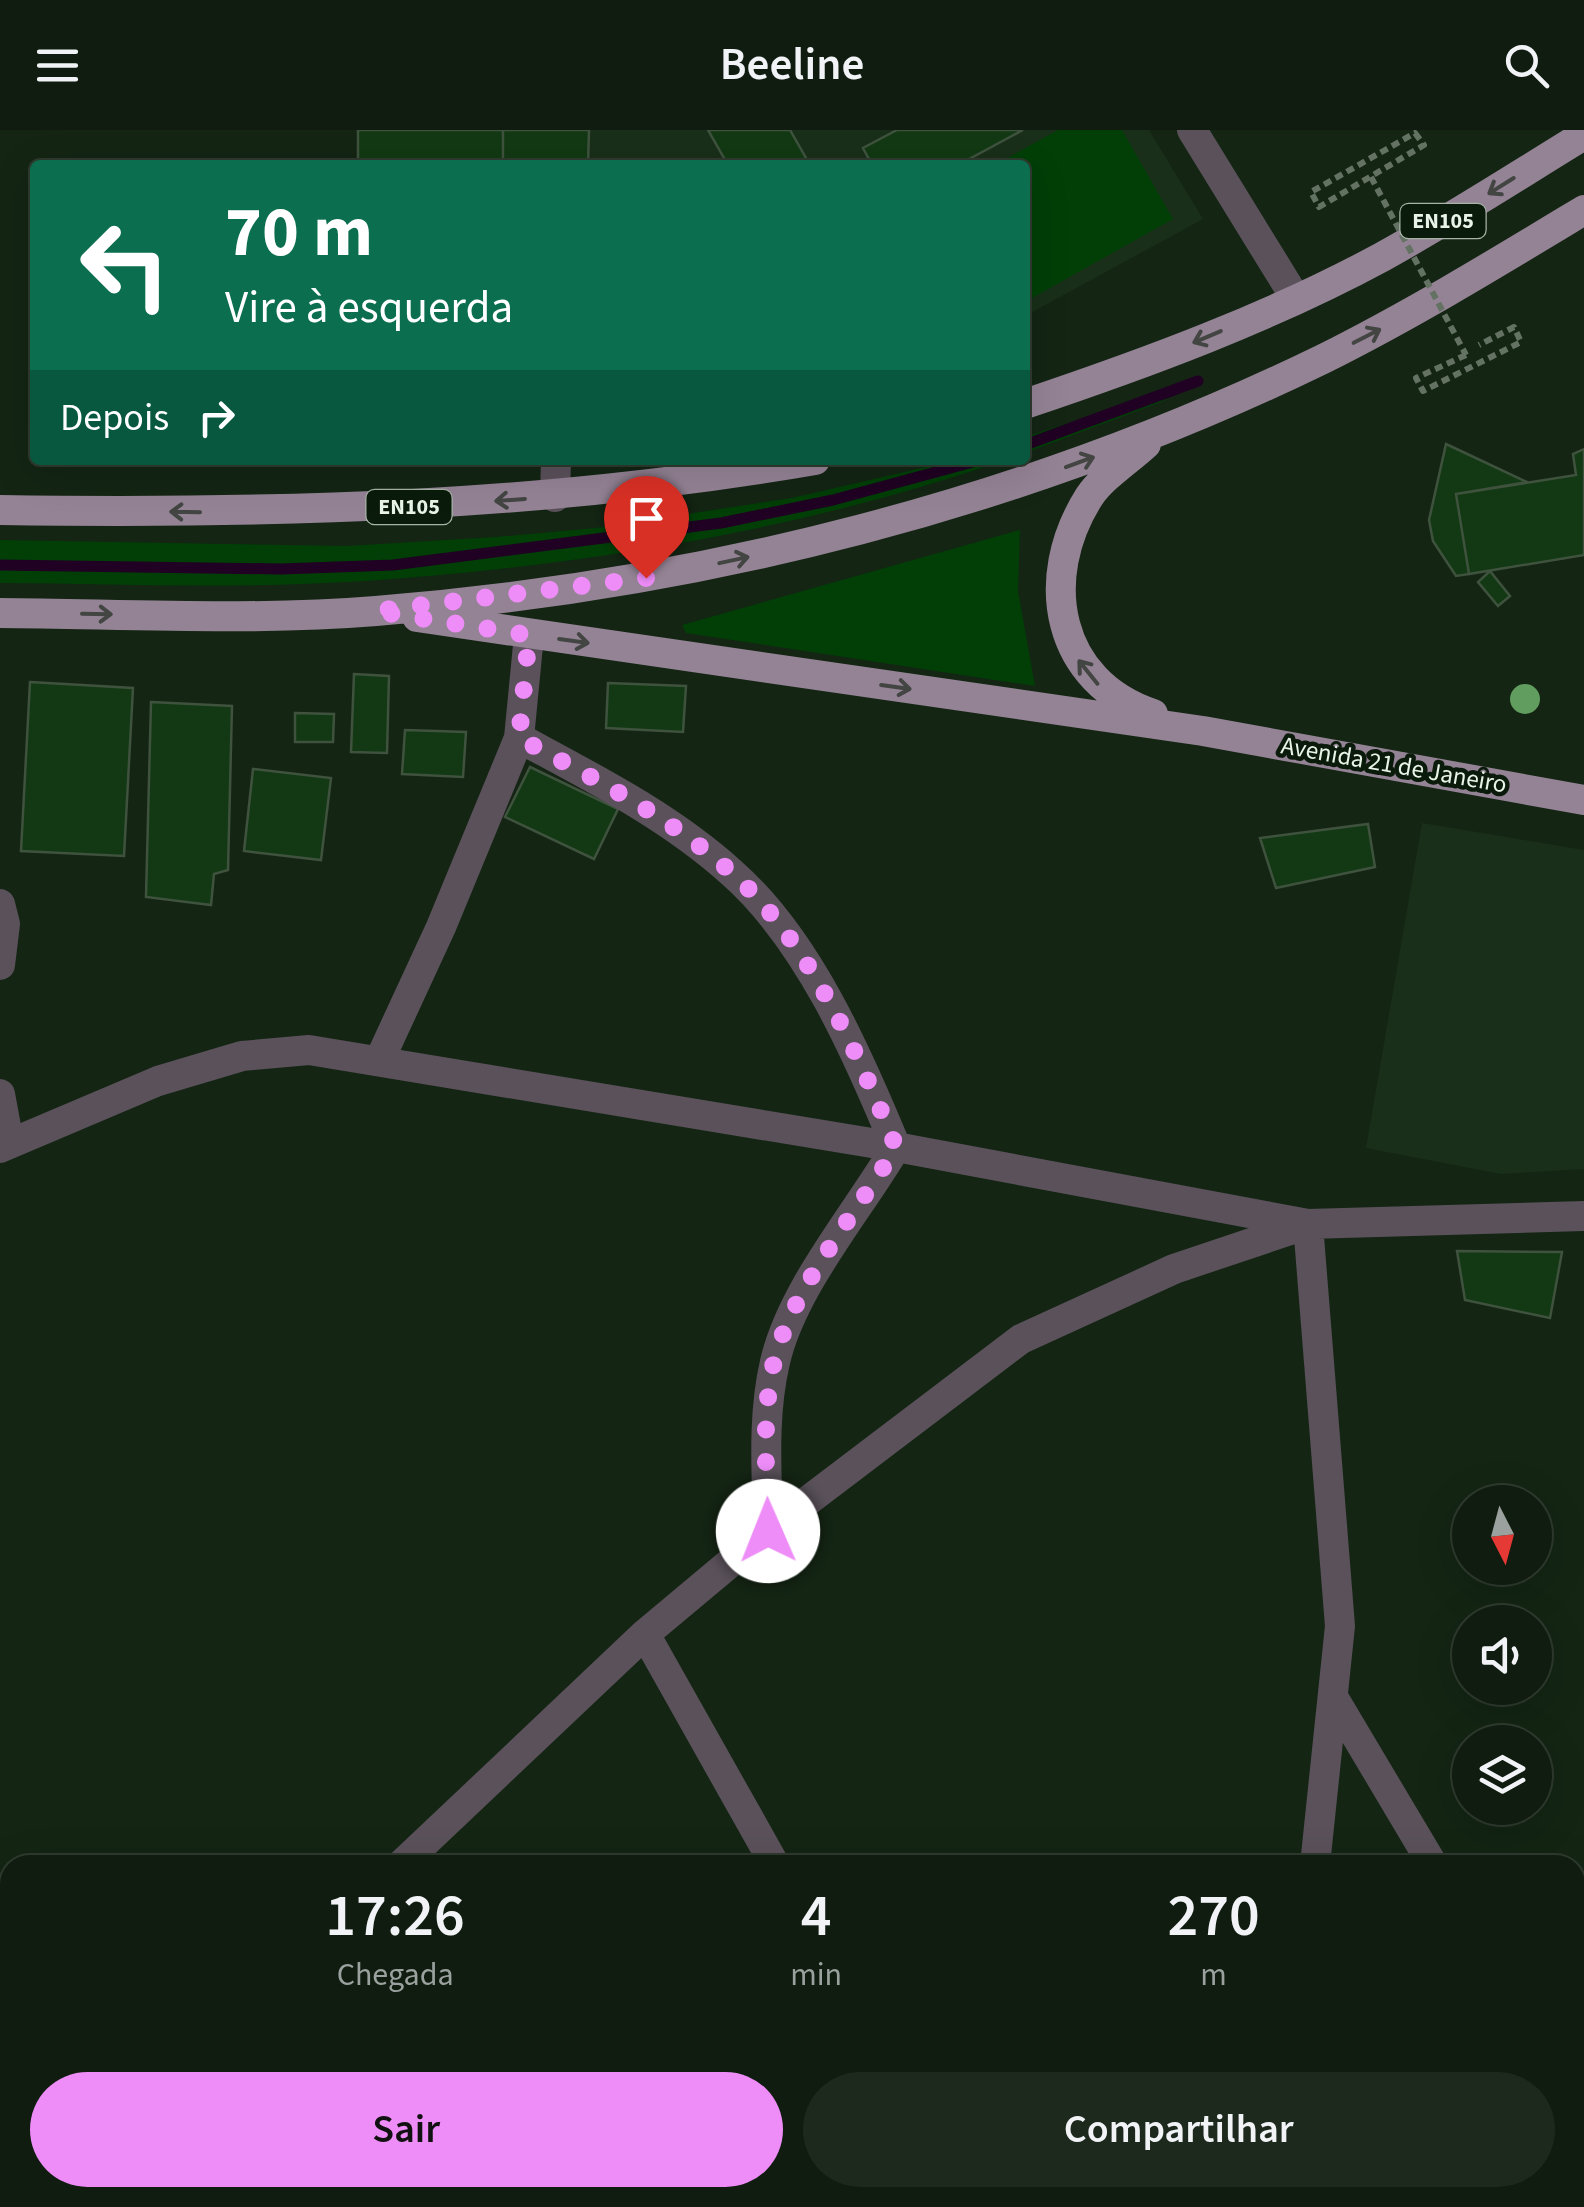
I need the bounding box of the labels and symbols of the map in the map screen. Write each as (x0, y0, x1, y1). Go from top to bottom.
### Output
one-way arrow (1487, 176, 1516, 196)
road number: EN105 (1400, 204, 1486, 238)
one-way arrow (1351, 326, 1381, 345)
one-way arrow (1192, 329, 1223, 347)
one-way arrow (1063, 452, 1094, 470)
pin (604, 476, 689, 579)
road number: EN105 (366, 490, 452, 524)
one-way arrow (494, 491, 526, 510)
one-way arrow (170, 503, 202, 522)
one-way arrow (717, 550, 749, 569)
one-way arrow (80, 604, 113, 624)
one-way arrow (558, 633, 590, 651)
one-way arrow (1077, 659, 1099, 685)
one-way arrow (879, 678, 912, 696)
street label: Avenida 21 de Janeiro (1278, 727, 1510, 803)
position arrow (716, 1479, 820, 1583)
north arrow (1452, 1485, 1552, 1585)

